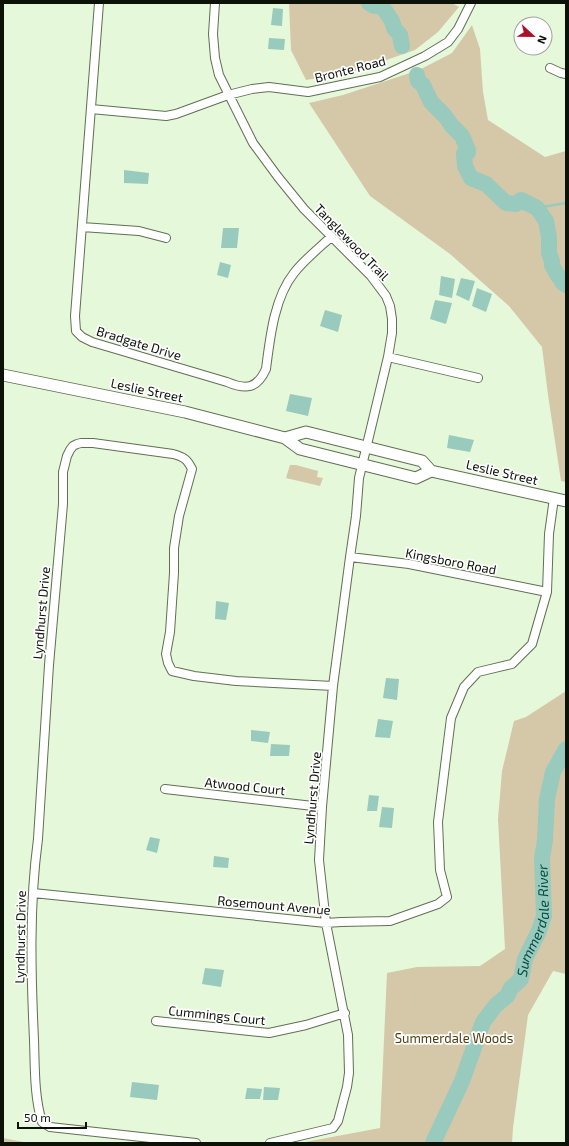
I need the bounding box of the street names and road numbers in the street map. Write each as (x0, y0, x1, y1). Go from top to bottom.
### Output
street label: Bronte Road (313, 52, 387, 86)
street label: Tanglewood Trail (311, 200, 393, 284)
street label: Bradgate Drive (95, 323, 183, 364)
street label: Leslie Street (109, 375, 185, 405)
street label: Leslie Street (464, 456, 540, 488)
street label: Kingsboro Road (404, 544, 498, 578)
street label: Lyndhurst Drive (29, 566, 53, 660)
street label: Lyndhurst Drive (300, 751, 324, 845)
street label: Atwood Court (204, 774, 286, 798)
street label: Lyndhurst Drive (11, 890, 29, 984)
street label: Rosemount Avenue (217, 892, 331, 918)
street label: Cummings Court (168, 1002, 266, 1028)

